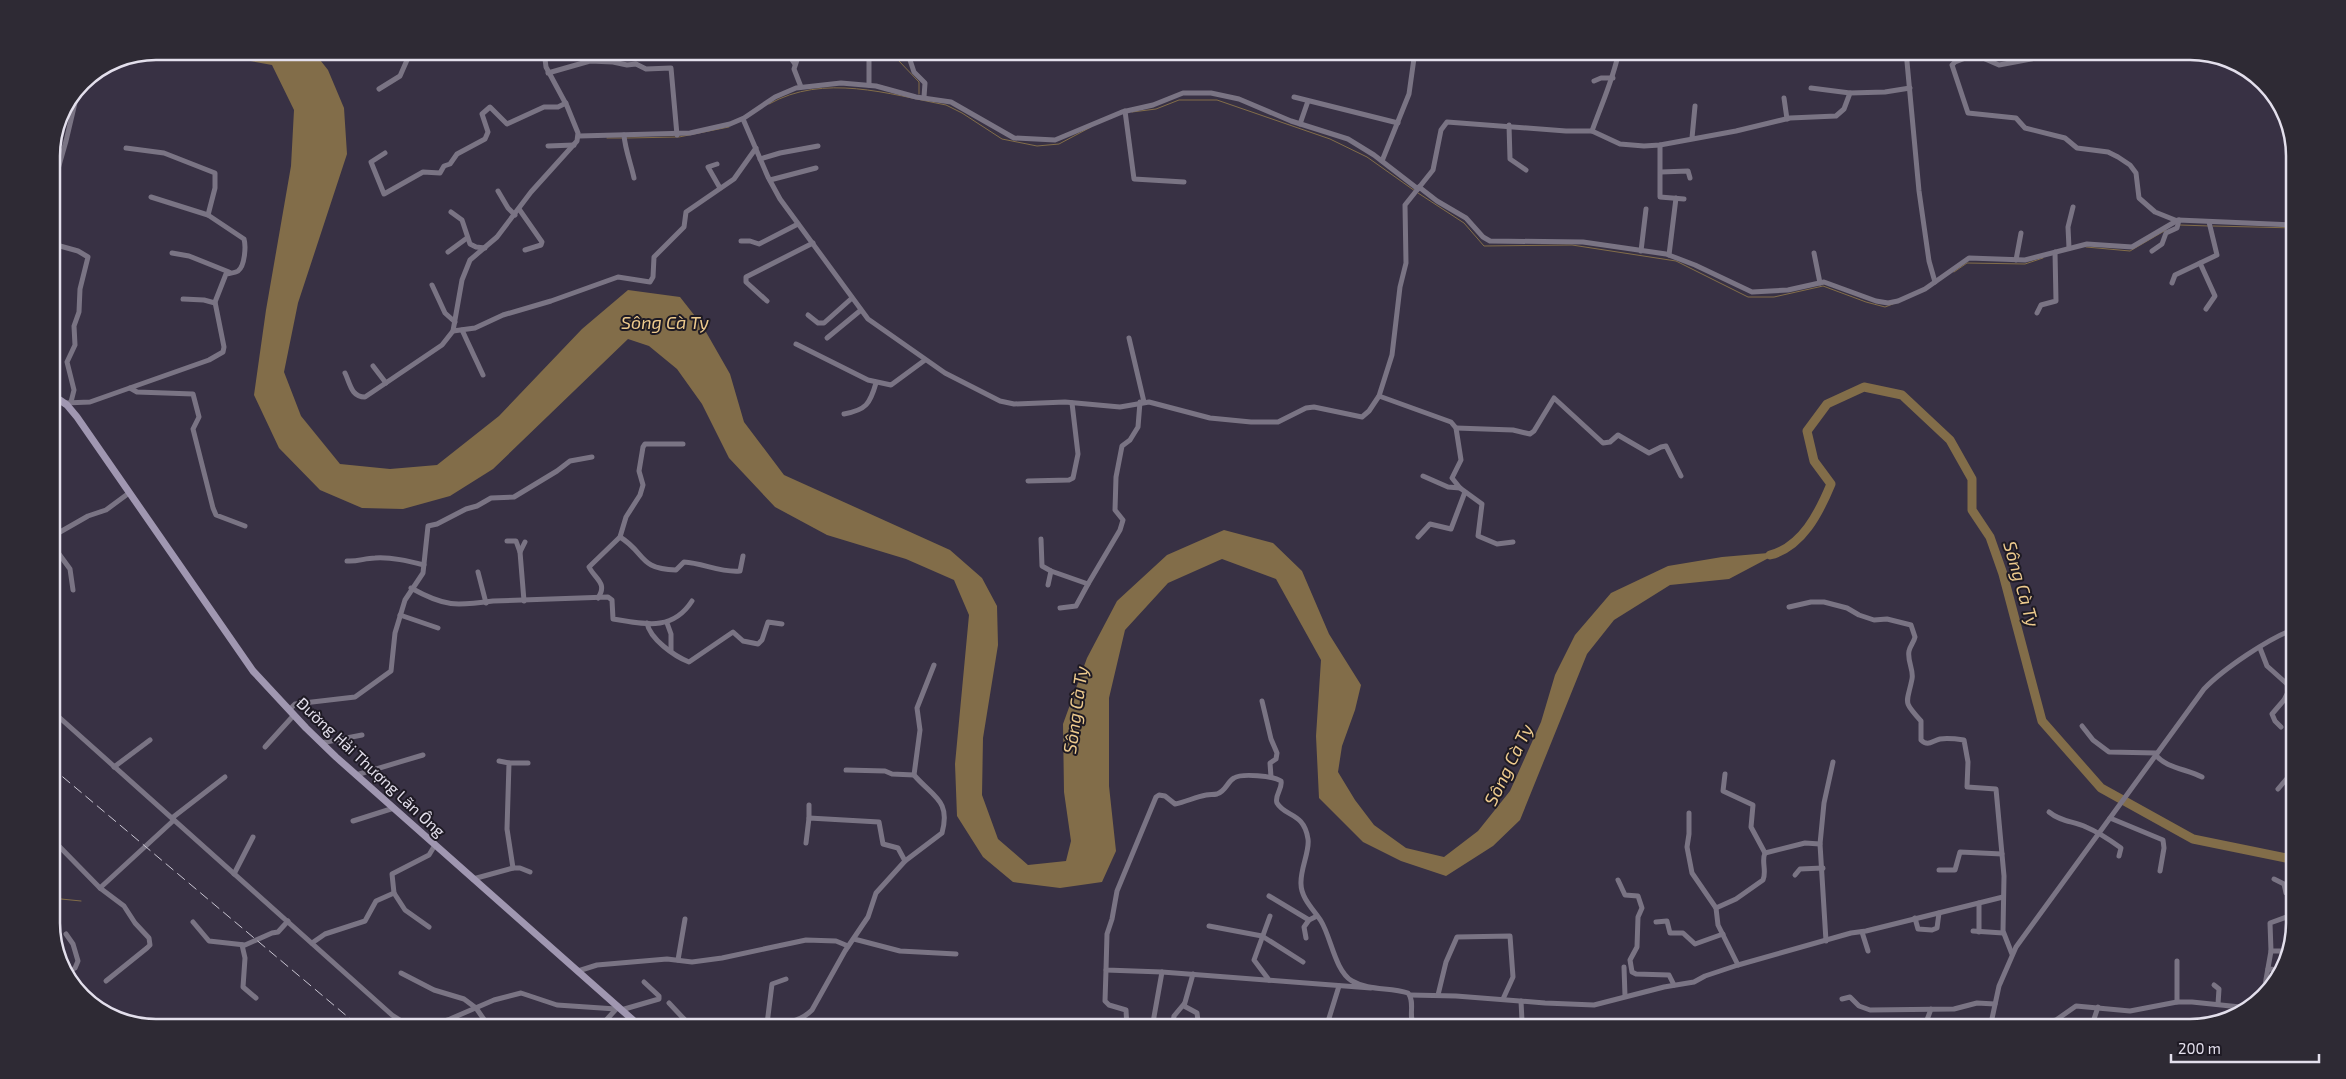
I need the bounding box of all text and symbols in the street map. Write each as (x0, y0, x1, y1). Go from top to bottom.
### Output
water label: Sông Cà Ty (621, 311, 709, 333)
water label: Sông Cà Ty (1999, 538, 2045, 629)
water label: Sông Cà Ty (1058, 664, 1092, 755)
street label: Đường Hải Thượng Lãn Ông (293, 693, 450, 840)
water label: Sông Cà Ty (1479, 720, 1537, 809)
scale bar (2171, 1032, 2318, 1064)
text: 200 m (2178, 1039, 2221, 1057)

